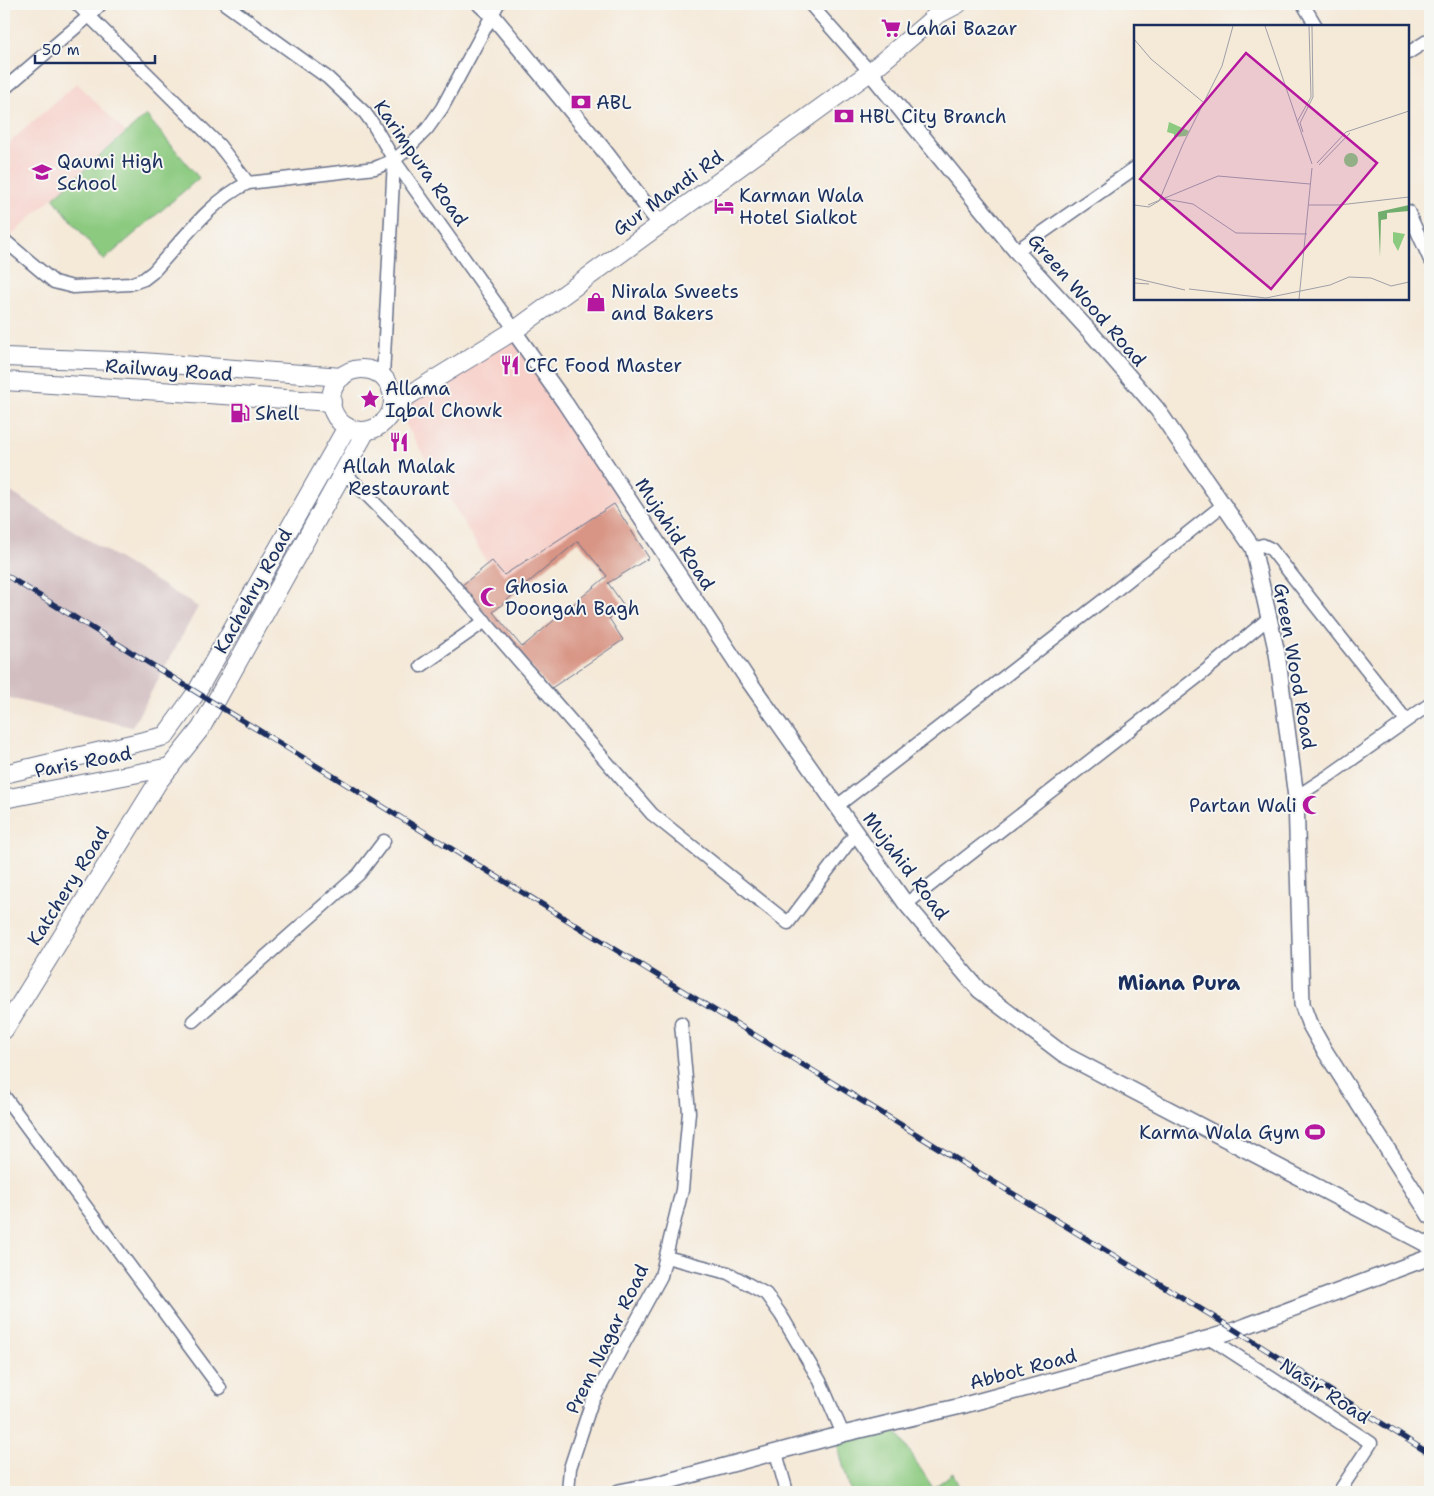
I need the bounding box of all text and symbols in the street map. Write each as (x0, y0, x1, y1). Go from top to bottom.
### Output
place label: Lahai Bazar (906, 16, 1017, 41)
supermarket icon: Lahai Bazar (880, 17, 902, 39)
inset map (1134, 25, 1409, 300)
scale bar (35, 32, 155, 64)
text: 50 m (42, 40, 80, 60)
place label: ABL (596, 90, 632, 115)
bank icon: ABL (570, 91, 592, 113)
street label: Karimpura Road (368, 95, 474, 231)
place label: HBL City Branch (859, 104, 1007, 129)
bank icon: HBL City Branch (833, 105, 855, 127)
street label: Gur Mandi Rd (608, 144, 728, 242)
place label: Qaumi High School (57, 149, 164, 196)
school or university icon: Qaumi High School (31, 161, 53, 183)
place label: Karman Wala Hotel Sialkot (739, 183, 864, 230)
hotel icon: Karman Wala Hotel Sialkot (713, 195, 735, 217)
street label: Green Wood Road (1022, 228, 1152, 372)
place label: Nirala Sweets and Bakers (611, 279, 739, 326)
shop icon: Nirala Sweets and Bakers (585, 291, 607, 313)
street label: Railway Road (104, 353, 234, 387)
place label: CFC Food Master (525, 353, 682, 378)
restaurant icon: CFC Food Master (499, 354, 521, 376)
place label: Allama Iqbal Chowk (385, 376, 503, 423)
place icon: Allama Iqbal Chowk (359, 388, 381, 410)
place label: Shell (255, 401, 299, 426)
fuel station icon: Shell (229, 402, 251, 424)
restaurant icon: Allah Malak Restaurant (388, 431, 410, 453)
place label: Allah Malak Restaurant (342, 454, 456, 501)
street label: Mujahid Road (629, 473, 721, 595)
street label: Kachehry Road (208, 524, 298, 658)
place label: Ghosia Doongah Bagh (505, 574, 640, 621)
street label: Green Wood Road (1268, 581, 1322, 751)
mosque icon: Ghosia Doongah Bagh (479, 586, 501, 608)
street label: Paris Road (32, 740, 134, 784)
place label: Partan Wali (1189, 793, 1297, 818)
mosque icon: Partan Wali (1301, 794, 1323, 816)
street label: Mujahid Road (857, 807, 955, 925)
street label: Katchery Road (21, 822, 115, 950)
district label: Miana Pura (1118, 970, 1241, 996)
place label: Karma Wala Gym (1139, 1120, 1300, 1145)
sports icon: Karma Wala Gym (1304, 1121, 1326, 1143)
street label: Prem Nagar Road (560, 1260, 654, 1418)
street label: Abbot Road (967, 1343, 1079, 1395)
street label: Nasir Road (1275, 1352, 1375, 1430)

